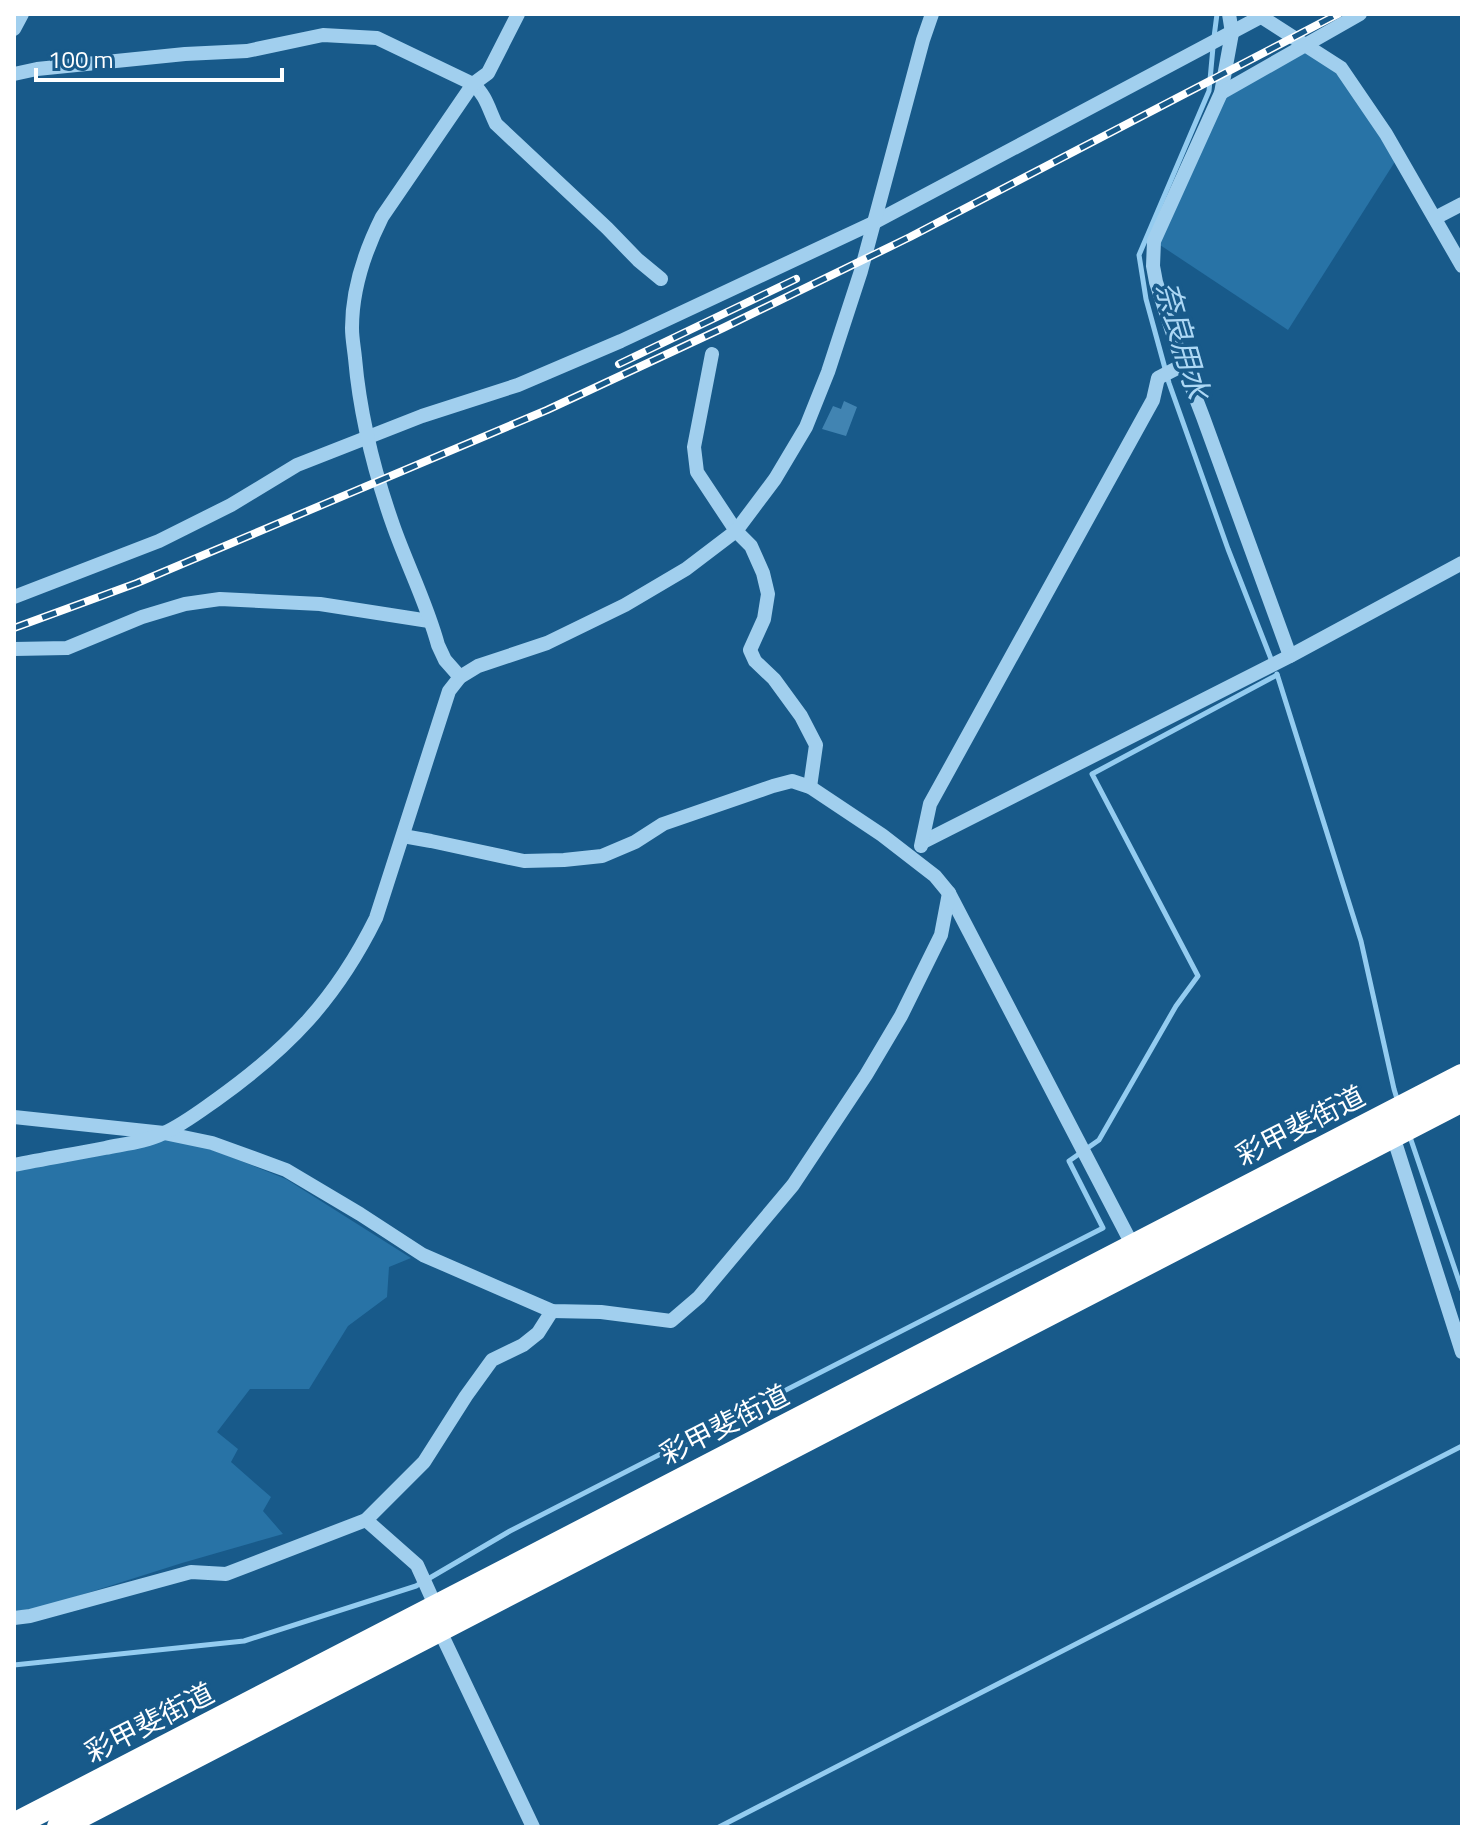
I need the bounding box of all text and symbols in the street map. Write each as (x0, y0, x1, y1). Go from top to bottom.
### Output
scale bar (36, 32, 282, 82)
text: 100 m (48, 41, 114, 77)
water label: 奈良用水 (1144, 276, 1222, 407)
street label: 彩甲斐街道 (1228, 1074, 1372, 1176)
street label: 彩甲斐街道 (652, 1373, 796, 1475)
street label: 彩甲斐街道 (77, 1671, 221, 1773)

